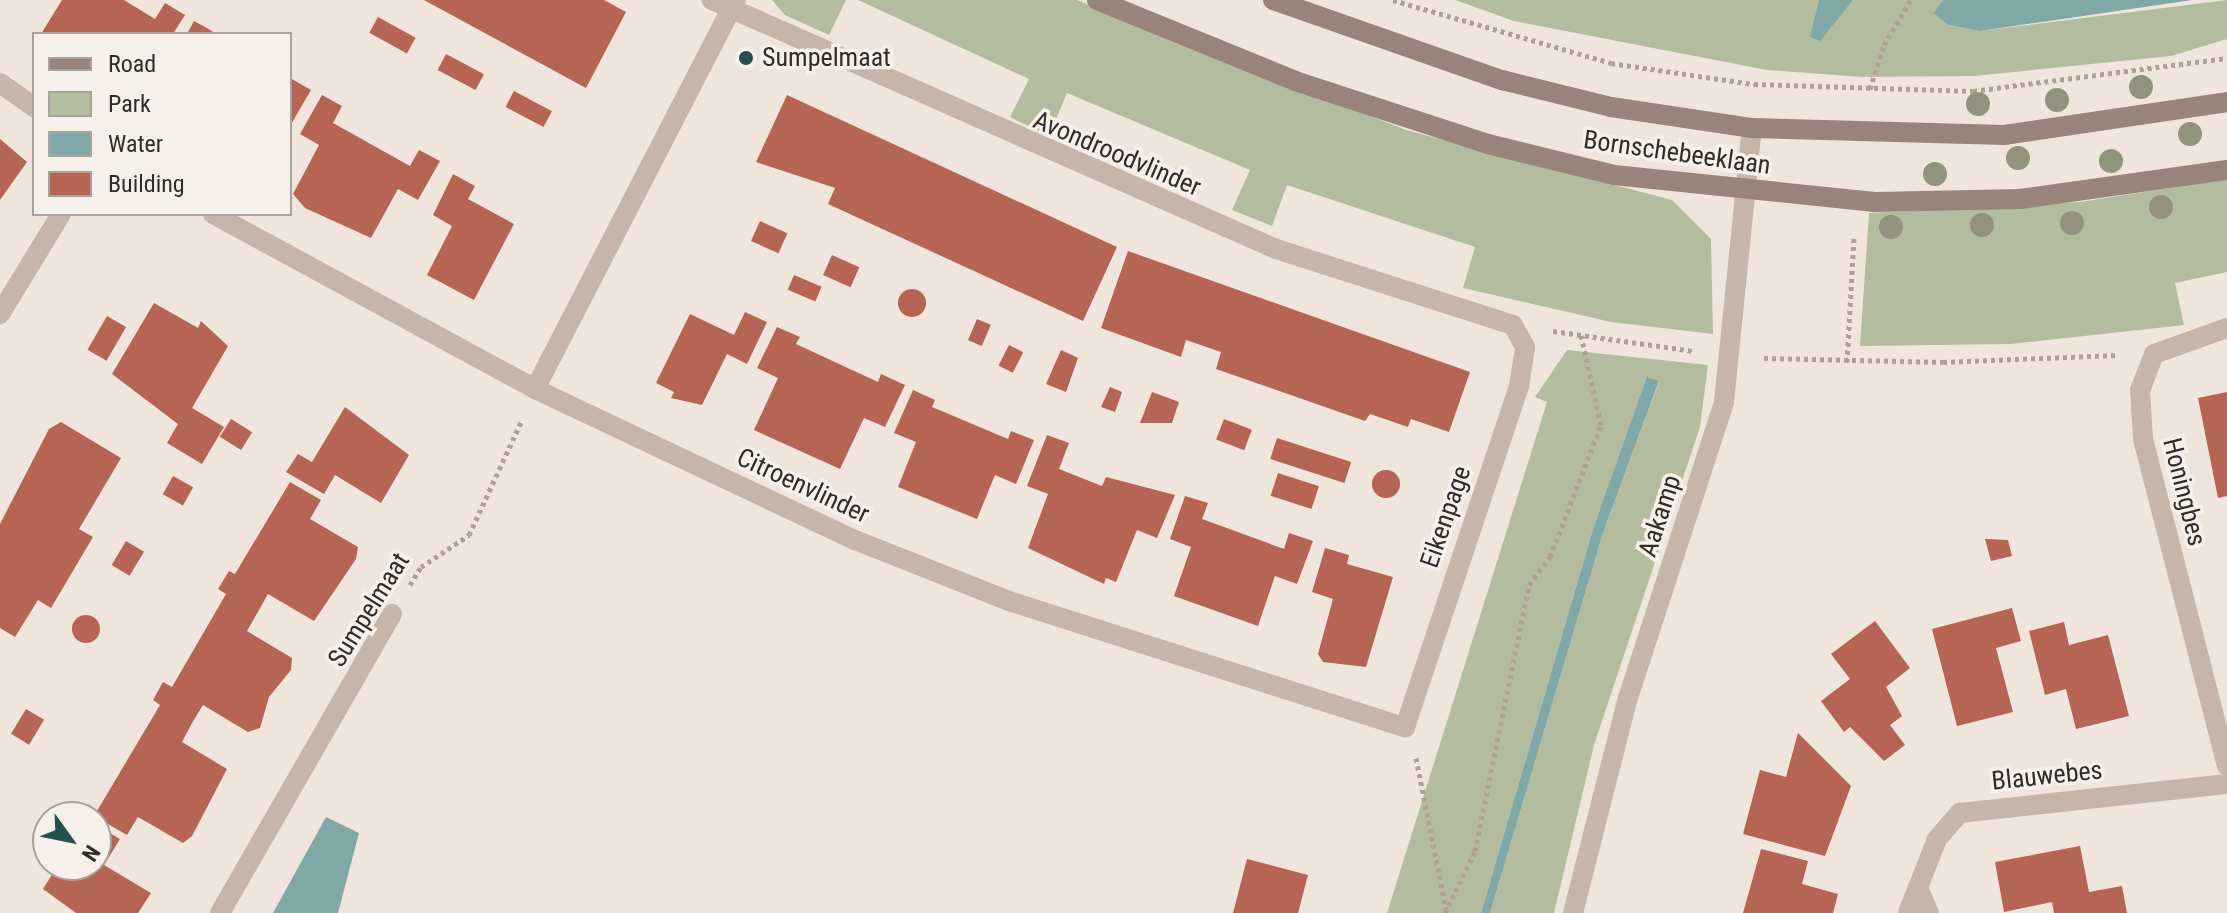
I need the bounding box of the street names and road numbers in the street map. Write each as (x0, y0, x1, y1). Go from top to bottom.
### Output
street label: Avondroodvlinder (1028, 105, 1206, 203)
street label: Bornschebeeklaan (1581, 124, 1773, 182)
street label: Honingbes (2156, 435, 2212, 549)
street label: Citroenvlinder (732, 442, 874, 530)
street label: Eikenpage (1414, 462, 1478, 572)
street label: Aakamp (1632, 471, 1688, 561)
street label: Sumpelmaat (322, 547, 416, 673)
street label: Blauwebes (1990, 755, 2104, 797)

